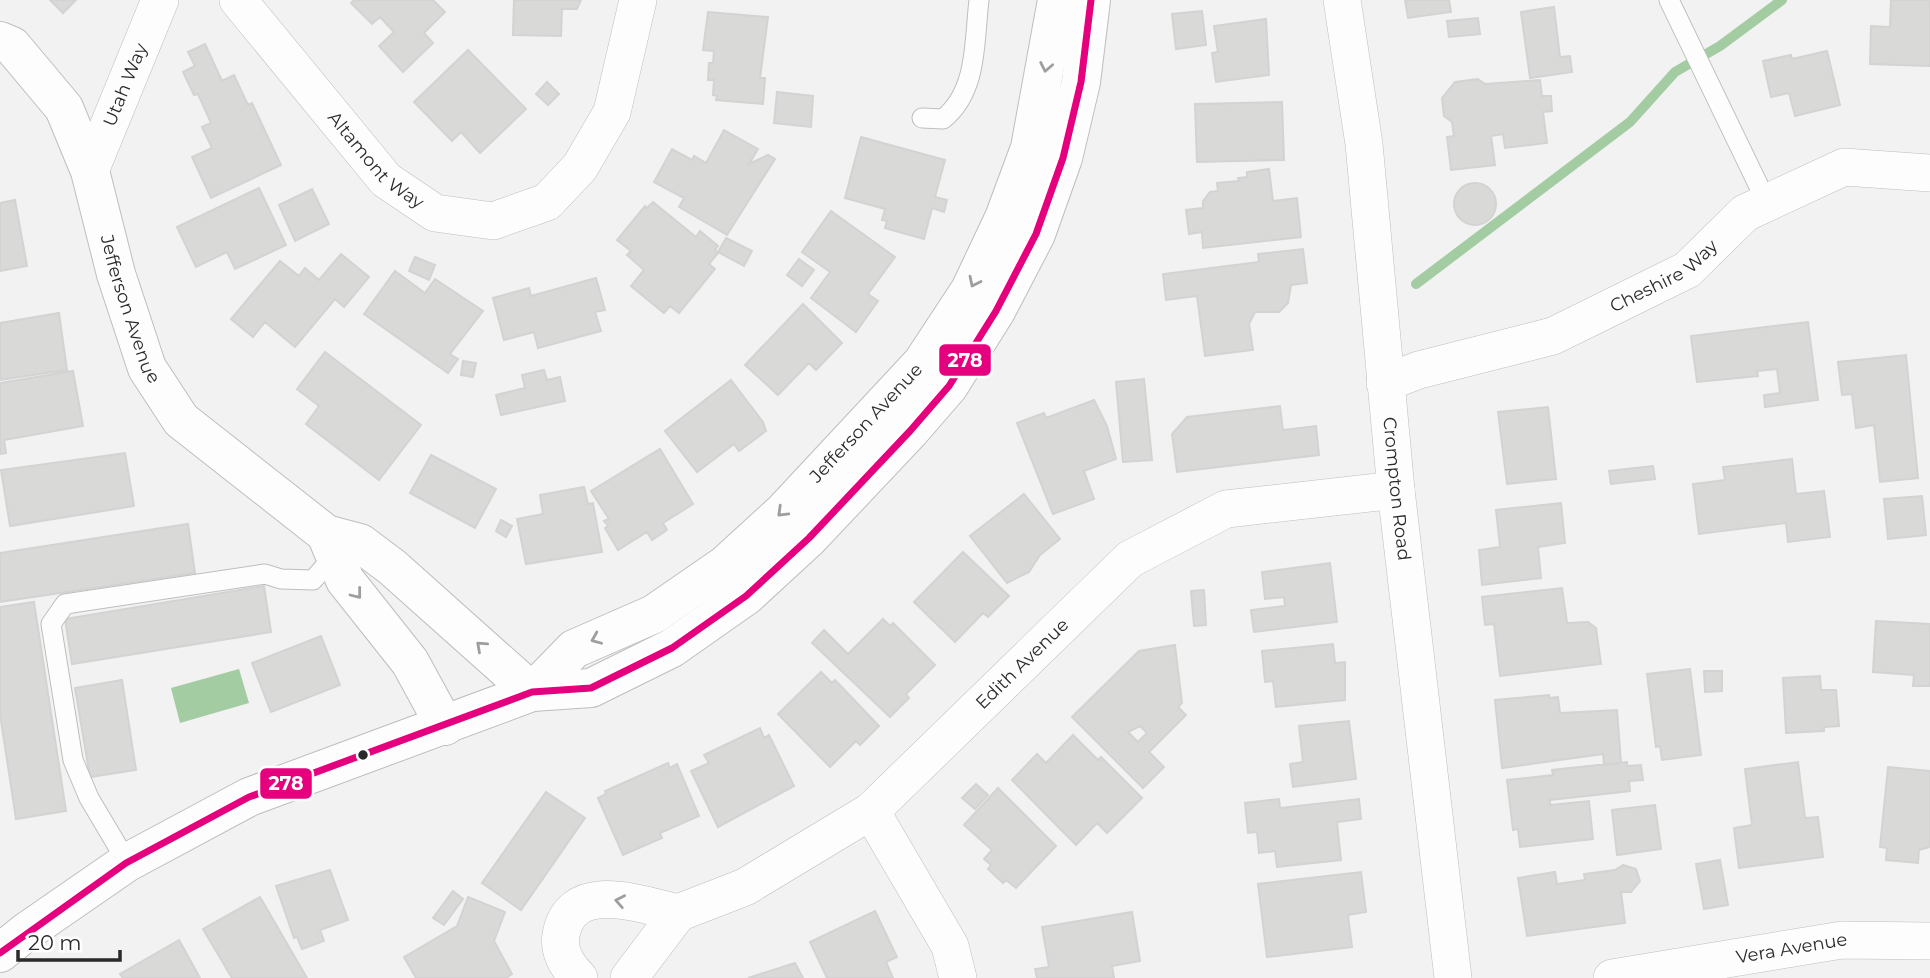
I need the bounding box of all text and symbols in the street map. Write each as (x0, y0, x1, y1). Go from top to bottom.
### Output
street label: Utah Way (98, 40, 152, 130)
one-way arrow (1039, 61, 1054, 73)
street label: Altamont Way (323, 107, 428, 213)
street label: Jefferson Avenue (95, 232, 165, 388)
street label: Cheshire Way (1606, 235, 1722, 317)
one-way arrow (968, 275, 982, 287)
line badge: 278 (938, 343, 992, 377)
text: 278 (947, 349, 983, 372)
street label: Jefferson Avenue (804, 359, 927, 488)
street label: Crompton Road (1378, 416, 1415, 562)
one-way arrow (777, 504, 790, 517)
one-way arrow (348, 586, 361, 599)
street label: Edith Avenue (971, 614, 1073, 714)
one-way arrow (591, 631, 603, 645)
one-way arrow (477, 642, 490, 654)
unlabelled marker (356, 748, 370, 762)
line badge: 278 (259, 767, 313, 800)
text: 278 (268, 772, 304, 795)
one-way arrow (614, 894, 626, 909)
scale bar (18, 918, 119, 962)
street label: Vera Avenue (1734, 928, 1849, 968)
text: 20 m (28, 930, 82, 955)

